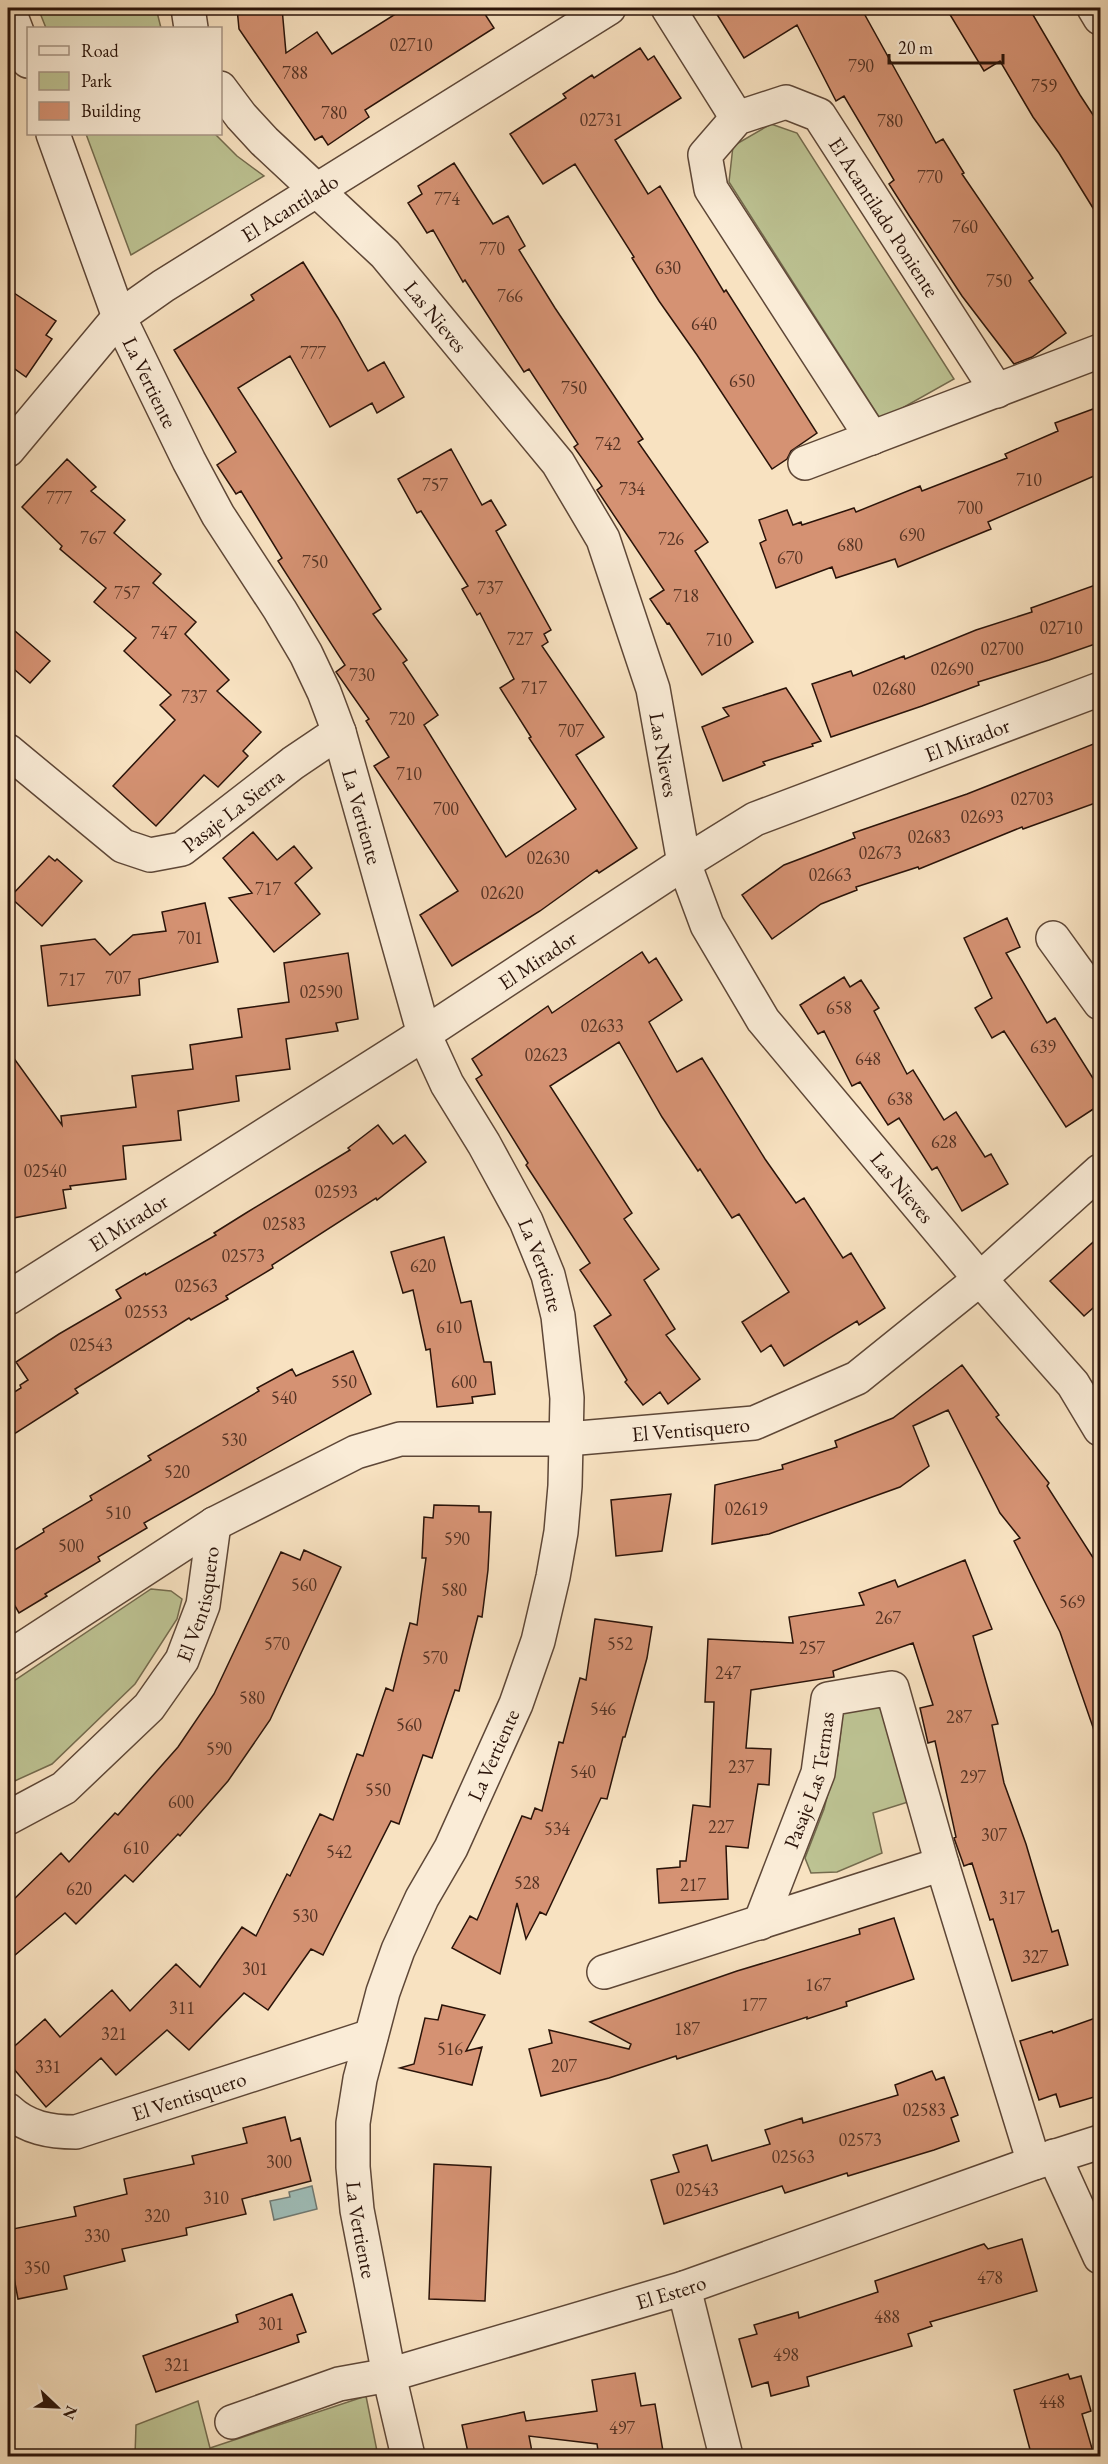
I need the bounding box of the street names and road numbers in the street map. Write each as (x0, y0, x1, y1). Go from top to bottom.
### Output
street label: El Acantilado Poniente (823, 132, 946, 302)
street label: El Acantilado (236, 167, 343, 248)
street label: Las Nieves (399, 275, 474, 358)
street label: La Vertiente (117, 332, 184, 432)
street label: Las Nieves (644, 710, 686, 799)
street label: El Mirador (921, 711, 1013, 767)
street label: Pasaje La Sierra (176, 762, 289, 858)
street label: La Vertiente (337, 766, 389, 867)
street label: El Mirador (493, 924, 581, 995)
street label: Las Nieves (865, 1145, 941, 1228)
street label: El Mirador (83, 1187, 173, 1257)
street label: La Vertiente (513, 1214, 570, 1315)
street label: El Ventisquero (630, 1410, 751, 1447)
street label: El Ventisquero (169, 1545, 224, 1665)
street label: La Vertiente (461, 1705, 525, 1805)
street label: Pasaje Las Termas (777, 1710, 840, 1852)
street label: El Ventisquero (128, 2064, 249, 2126)
street label: La Vertiente (341, 2180, 383, 2280)
street label: El Estero (632, 2268, 709, 2315)

